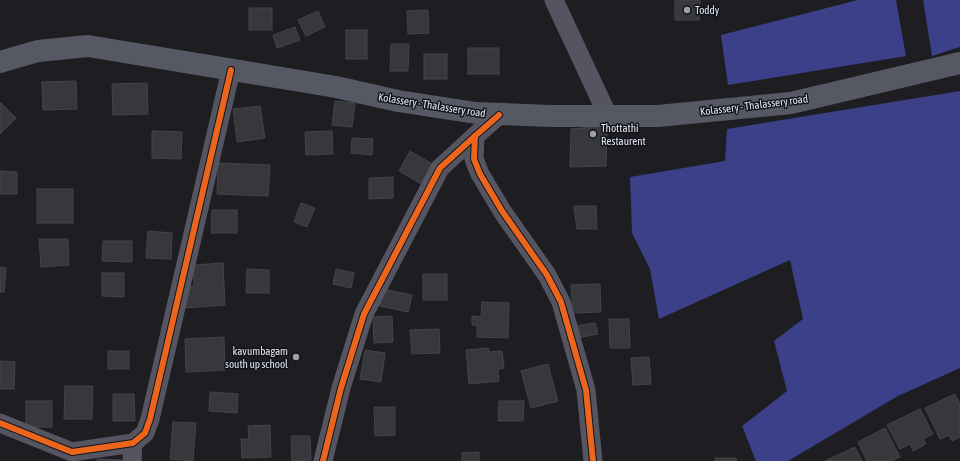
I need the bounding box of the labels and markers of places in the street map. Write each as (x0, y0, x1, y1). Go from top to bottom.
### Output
place label: Toddy (695, 4, 720, 16)
marker: Toddy (682, 5, 692, 15)
place label: Thottathi Restaurent (601, 122, 646, 147)
marker: Thottathi Restaurent (588, 129, 598, 139)
place label: kavumbagam south up school (225, 345, 288, 370)
marker: kavumbagam south up school (291, 352, 301, 362)

